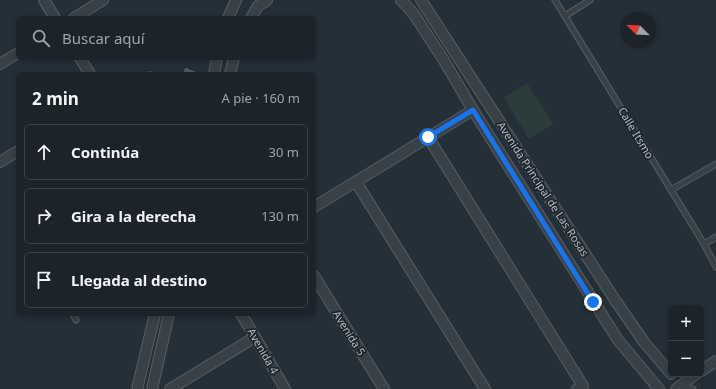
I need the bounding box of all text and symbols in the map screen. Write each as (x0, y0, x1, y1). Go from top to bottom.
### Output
north arrow (620, 12, 656, 48)
search box (16, 16, 316, 60)
icon: search (30, 27, 52, 49)
text: Buscar aquí (62, 28, 145, 48)
text: 2 min (32, 87, 79, 110)
text: A pie · 160 m (222, 89, 300, 107)
street label: Calle Itsmo (615, 104, 658, 162)
street label: Avenida Principal de Las Rosas (494, 118, 593, 259)
route start (419, 128, 437, 146)
icon: ahead (33, 141, 55, 163)
text: Continúa (71, 142, 139, 162)
text: 30 m (269, 143, 299, 161)
icon: right (33, 205, 55, 227)
text: Gira a la derecha (71, 206, 196, 226)
text: 130 m (261, 207, 299, 225)
icon: arrive (33, 269, 55, 291)
text: Llegada al destino (71, 270, 207, 290)
route end (584, 293, 602, 311)
map controls (668, 305, 704, 377)
button: + (668, 305, 704, 341)
street label: Avenida 5 (330, 307, 369, 358)
street label: Avenida 4 (244, 325, 283, 377)
button: − (668, 341, 704, 377)

